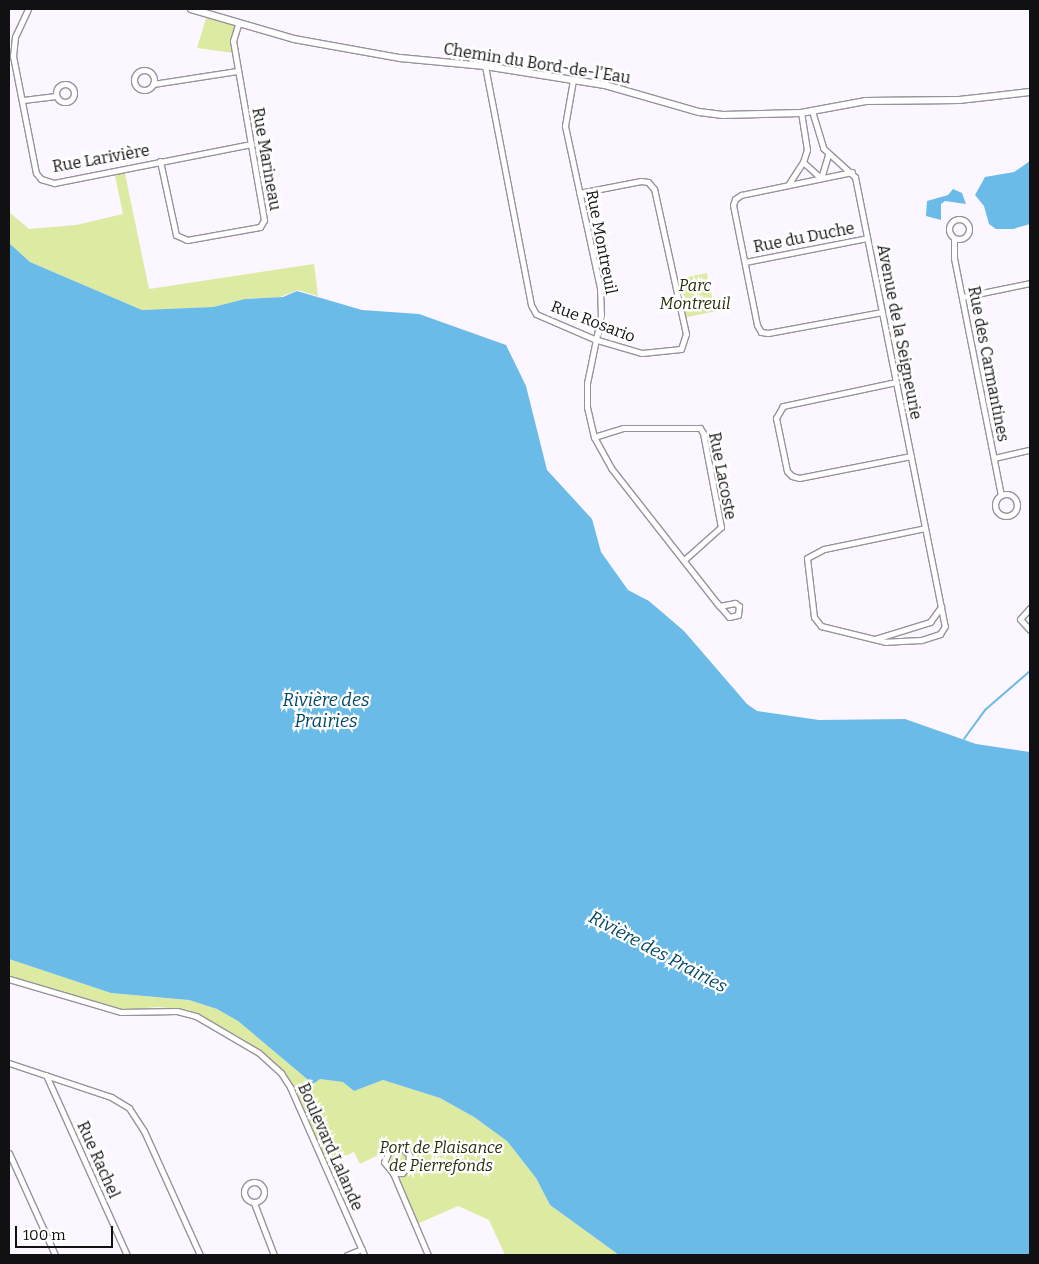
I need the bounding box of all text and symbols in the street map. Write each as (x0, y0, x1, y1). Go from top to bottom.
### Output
street label: Chemin du Bord-de-l'Eau (442, 40, 632, 88)
street label: Rue Marineau (248, 106, 284, 212)
street label: Rue Larivière (51, 141, 151, 177)
street label: Rue Montreuil (581, 188, 621, 296)
street label: Rue du Duche (752, 219, 856, 257)
street label: Avenue de la Seigneurie (873, 243, 925, 421)
park label: Parc Montreuil (660, 276, 730, 314)
street label: Rue des Carmantines (963, 285, 1013, 443)
street label: Rue Rosario (548, 297, 638, 347)
street label: Rue Lacoste (704, 431, 740, 521)
water label: Rivière des Prairies (283, 690, 369, 732)
water label: Rivière des Prairies (585, 906, 731, 998)
street label: Boulevard Lalande (293, 1080, 367, 1214)
street label: Rue Rachel (72, 1118, 124, 1202)
park label: Port de Plaisance de Pierrefonds (379, 1138, 503, 1176)
scale bar (18, 1216, 115, 1248)
text: 100 m (23, 1226, 66, 1244)

